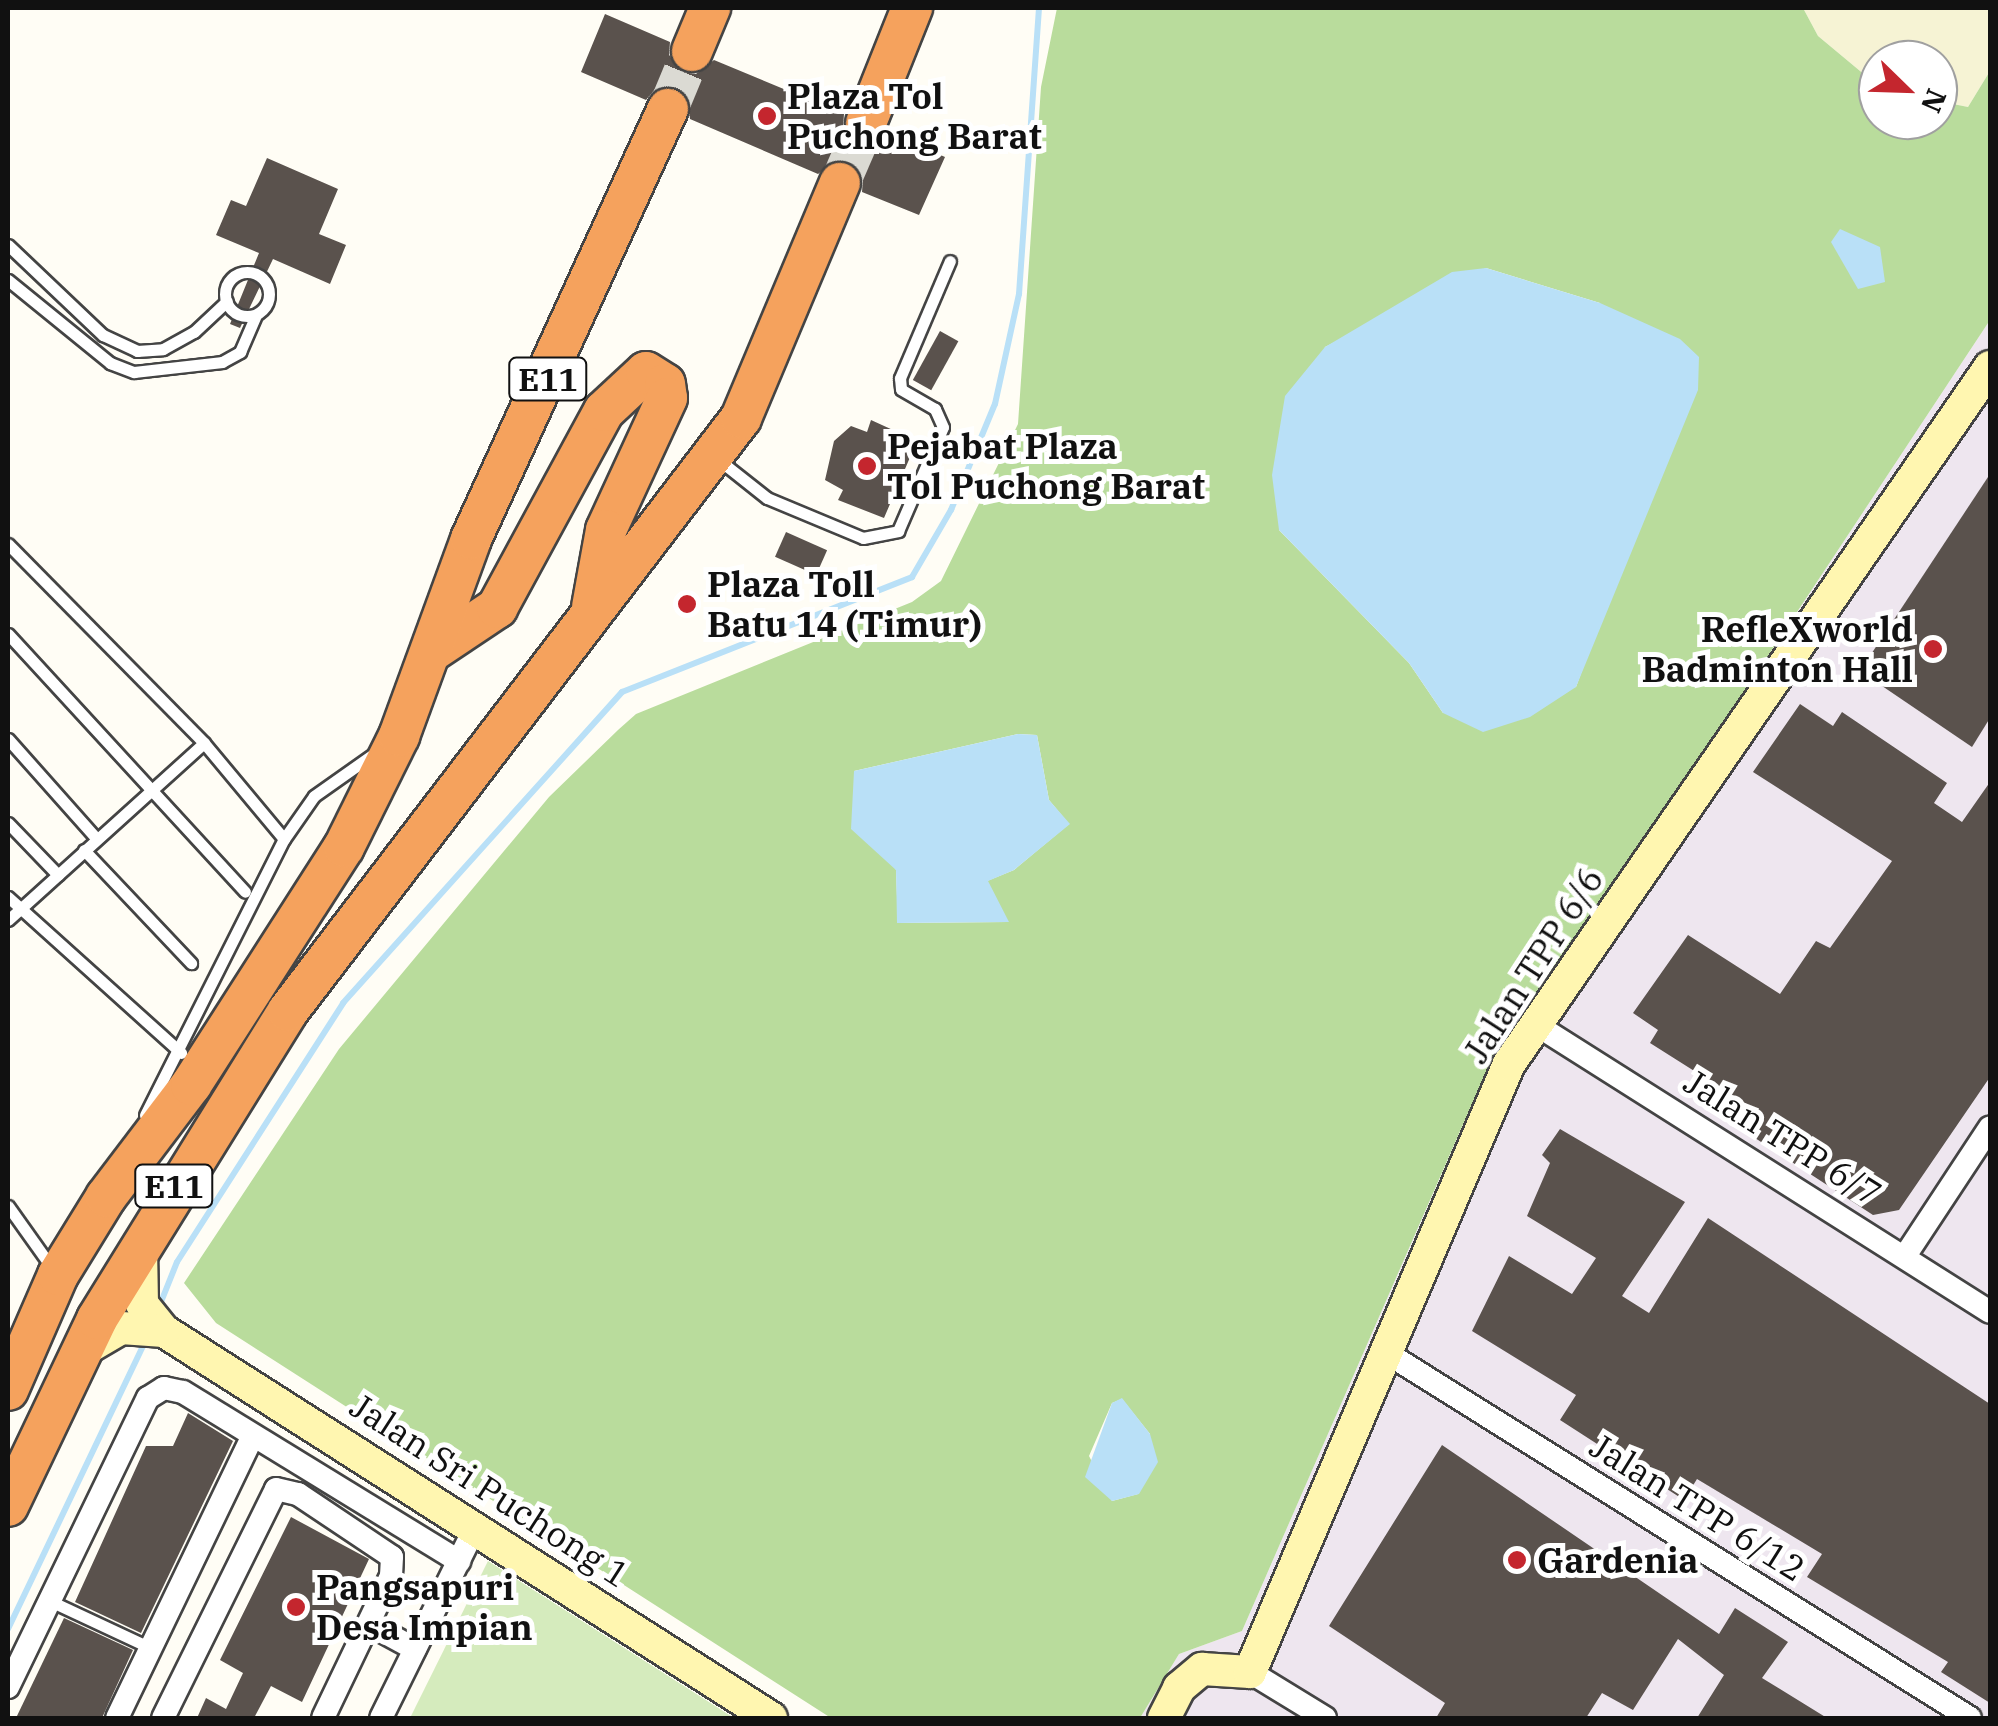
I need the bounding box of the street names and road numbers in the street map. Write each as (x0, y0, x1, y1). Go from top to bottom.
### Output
road number: E11 (508, 352, 588, 406)
street label: Jalan TPP 6/6 (1454, 859, 1612, 1071)
street label: Jalan TPP 6/7 (1677, 1060, 1889, 1214)
road number: E11 (134, 1159, 214, 1213)
street label: Jalan Sri Puchong 1 (343, 1384, 637, 1596)
street label: Jalan TPP 6/12 (1583, 1424, 1813, 1590)

